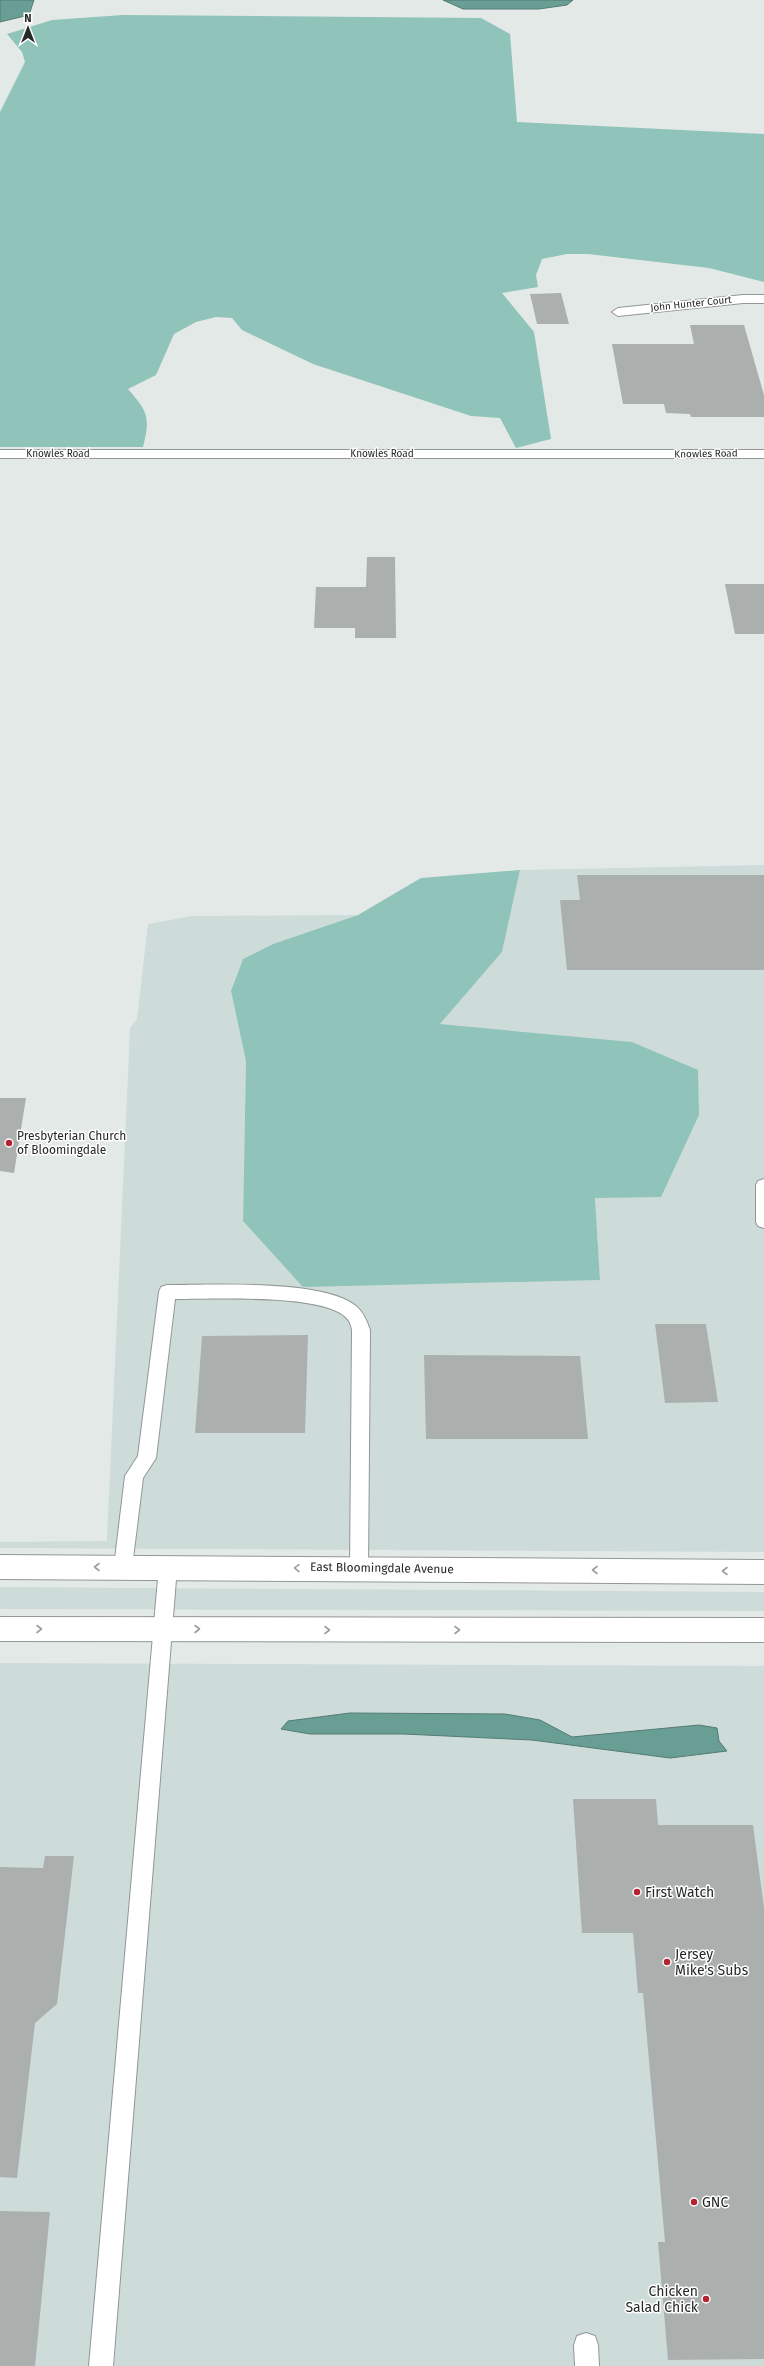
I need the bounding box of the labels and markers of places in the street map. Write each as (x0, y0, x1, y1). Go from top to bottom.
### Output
place label: Presbyterian Church of Bloomingdale (17, 1129, 126, 1157)
marker: Presbyterian Church of Bloomingdale (4, 1138, 14, 1148)
place label: First Watch (645, 1884, 714, 1901)
marker: First Watch (632, 1887, 642, 1897)
place label: Jersey Mike's Subs (675, 1946, 749, 1979)
marker: Jersey Mike's Subs (662, 1957, 672, 1967)
place label: GNC (702, 2194, 728, 2211)
marker: GNC (689, 2197, 699, 2207)
place label: Chicken Salad Chick (625, 2283, 699, 2316)
marker: Chicken Salad Chick (701, 2294, 711, 2304)

